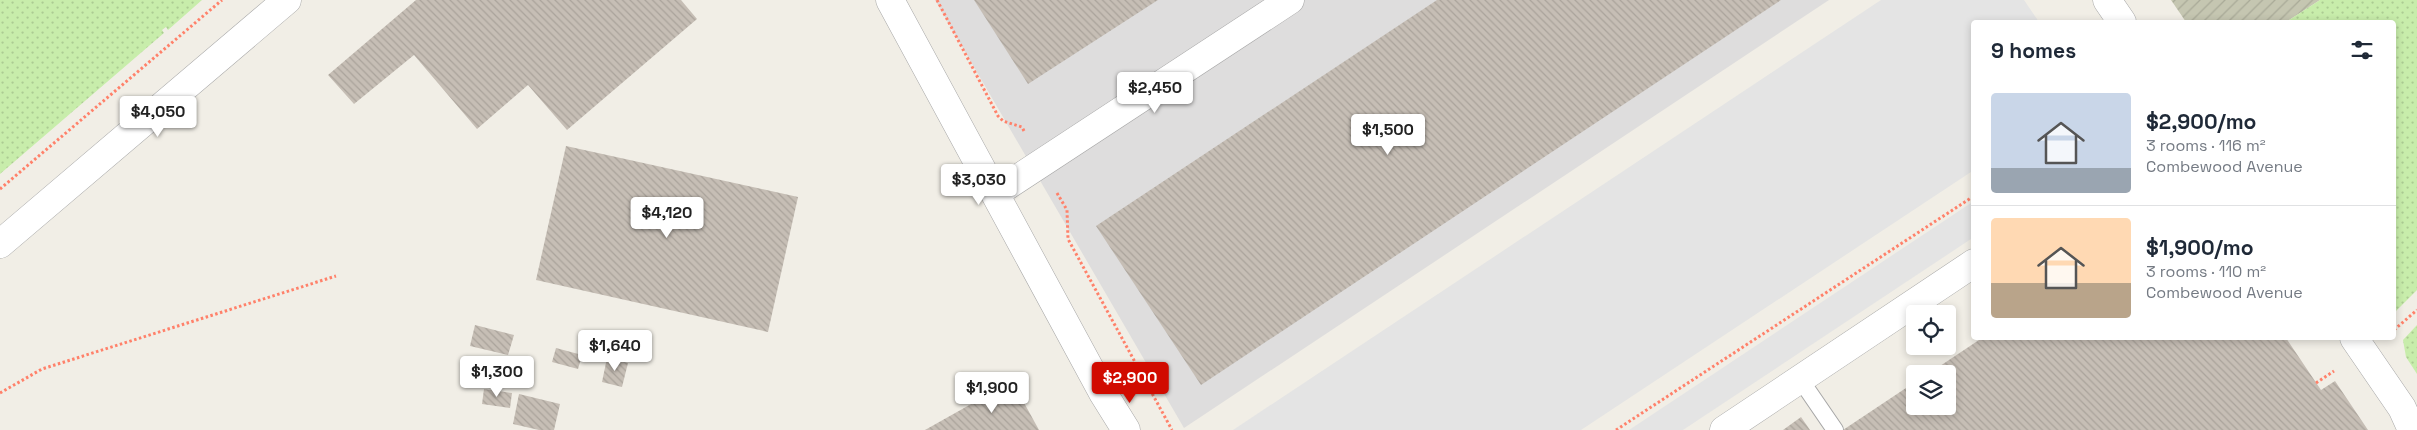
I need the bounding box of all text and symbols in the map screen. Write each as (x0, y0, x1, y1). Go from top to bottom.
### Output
icon: filters (2348, 36, 2376, 64)
text: 9 homes (1991, 37, 2076, 64)
pin: $2,450 (1114, 72, 1196, 114)
text: $2,450 (1128, 77, 1182, 98)
pin: $4,050 (117, 96, 199, 138)
text: $4,050 (131, 101, 185, 122)
text: $2,900/mo (2146, 108, 2256, 135)
icon: home (2031, 113, 2091, 173)
pin: $1,500 (1347, 114, 1429, 156)
text: $1,500 (1362, 119, 1414, 140)
text: 3 rooms · 116 m² (2146, 135, 2266, 156)
text: Combewood Avenue (2146, 156, 2303, 177)
pin: $3,030 (938, 164, 1020, 206)
text: $3,030 (952, 169, 1006, 190)
pin: $4,120 (626, 196, 708, 239)
text: $4,120 (642, 202, 692, 223)
text: $1,900/mo (2146, 234, 2253, 261)
icon: home (2031, 238, 2091, 298)
text: 3 rooms · 110 m² (2146, 261, 2266, 282)
text: Combewood Avenue (2146, 282, 2303, 303)
map controls (1906, 305, 1956, 415)
button: locate (1906, 305, 1956, 355)
pin: $1,640 (574, 330, 656, 372)
text: $1,640 (589, 335, 641, 356)
pin: $1,300 (456, 356, 538, 398)
text: $1,300 (471, 361, 523, 382)
pin: $2,900 (1089, 362, 1171, 404)
button: layers (1906, 365, 1956, 415)
text: $2,900 (1103, 367, 1157, 388)
pin: $1,900 (951, 372, 1033, 414)
text: $1,900 (966, 377, 1018, 398)

